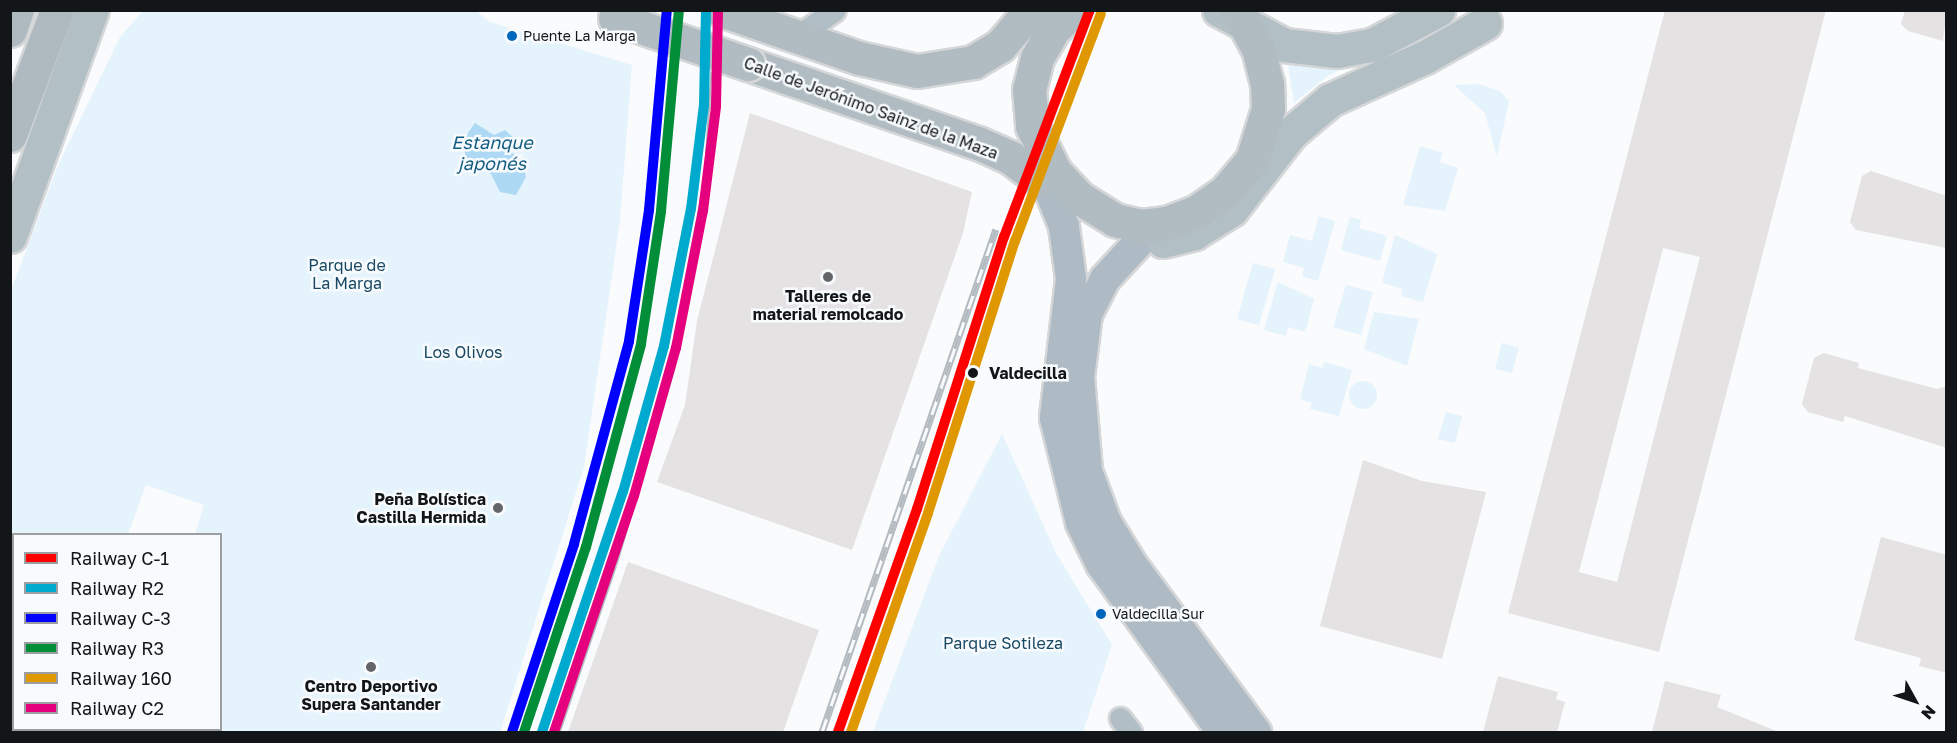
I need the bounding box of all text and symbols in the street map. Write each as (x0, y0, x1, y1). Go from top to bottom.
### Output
place label: Puente La Marga (523, 28, 636, 44)
marker: Puente La Marga (506, 30, 518, 42)
street label: Calle de Jerónimo Sainz de la Maza (741, 53, 1001, 163)
water label: Estanque japonés (451, 132, 533, 174)
park label: Parque de La Marga (308, 255, 386, 293)
marker: Talleres de material remolcado (821, 270, 835, 284)
place label: Talleres de material remolcado (753, 286, 903, 324)
park label: Los Olivos (423, 342, 503, 362)
marker: Valdecilla (962, 362, 984, 384)
place label: Valdecilla (989, 363, 1067, 383)
place label: Peña Bolística Castilla Hermida (356, 489, 486, 527)
marker: Peña Bolística Castilla Hermida (491, 501, 505, 515)
legend (12, 533, 222, 731)
text: Railway C-1 (70, 547, 169, 569)
text: Railway R2 (70, 577, 164, 599)
place label: Valdecilla Sur (1112, 606, 1204, 622)
text: Railway C-3 (70, 607, 171, 629)
marker: Valdecilla Sur (1095, 608, 1107, 620)
park label: Parque Sotileza (943, 633, 1063, 653)
text: Railway R3 (70, 637, 164, 659)
marker: Centro Deportivo Supera Santander (364, 660, 378, 674)
text: Railway 160 (70, 667, 172, 689)
north arrow (1885, 671, 1945, 731)
place label: Centro Deportivo Supera Santander (301, 676, 441, 714)
text: Railway C2 (70, 697, 164, 719)
text: N (1917, 701, 1940, 724)

